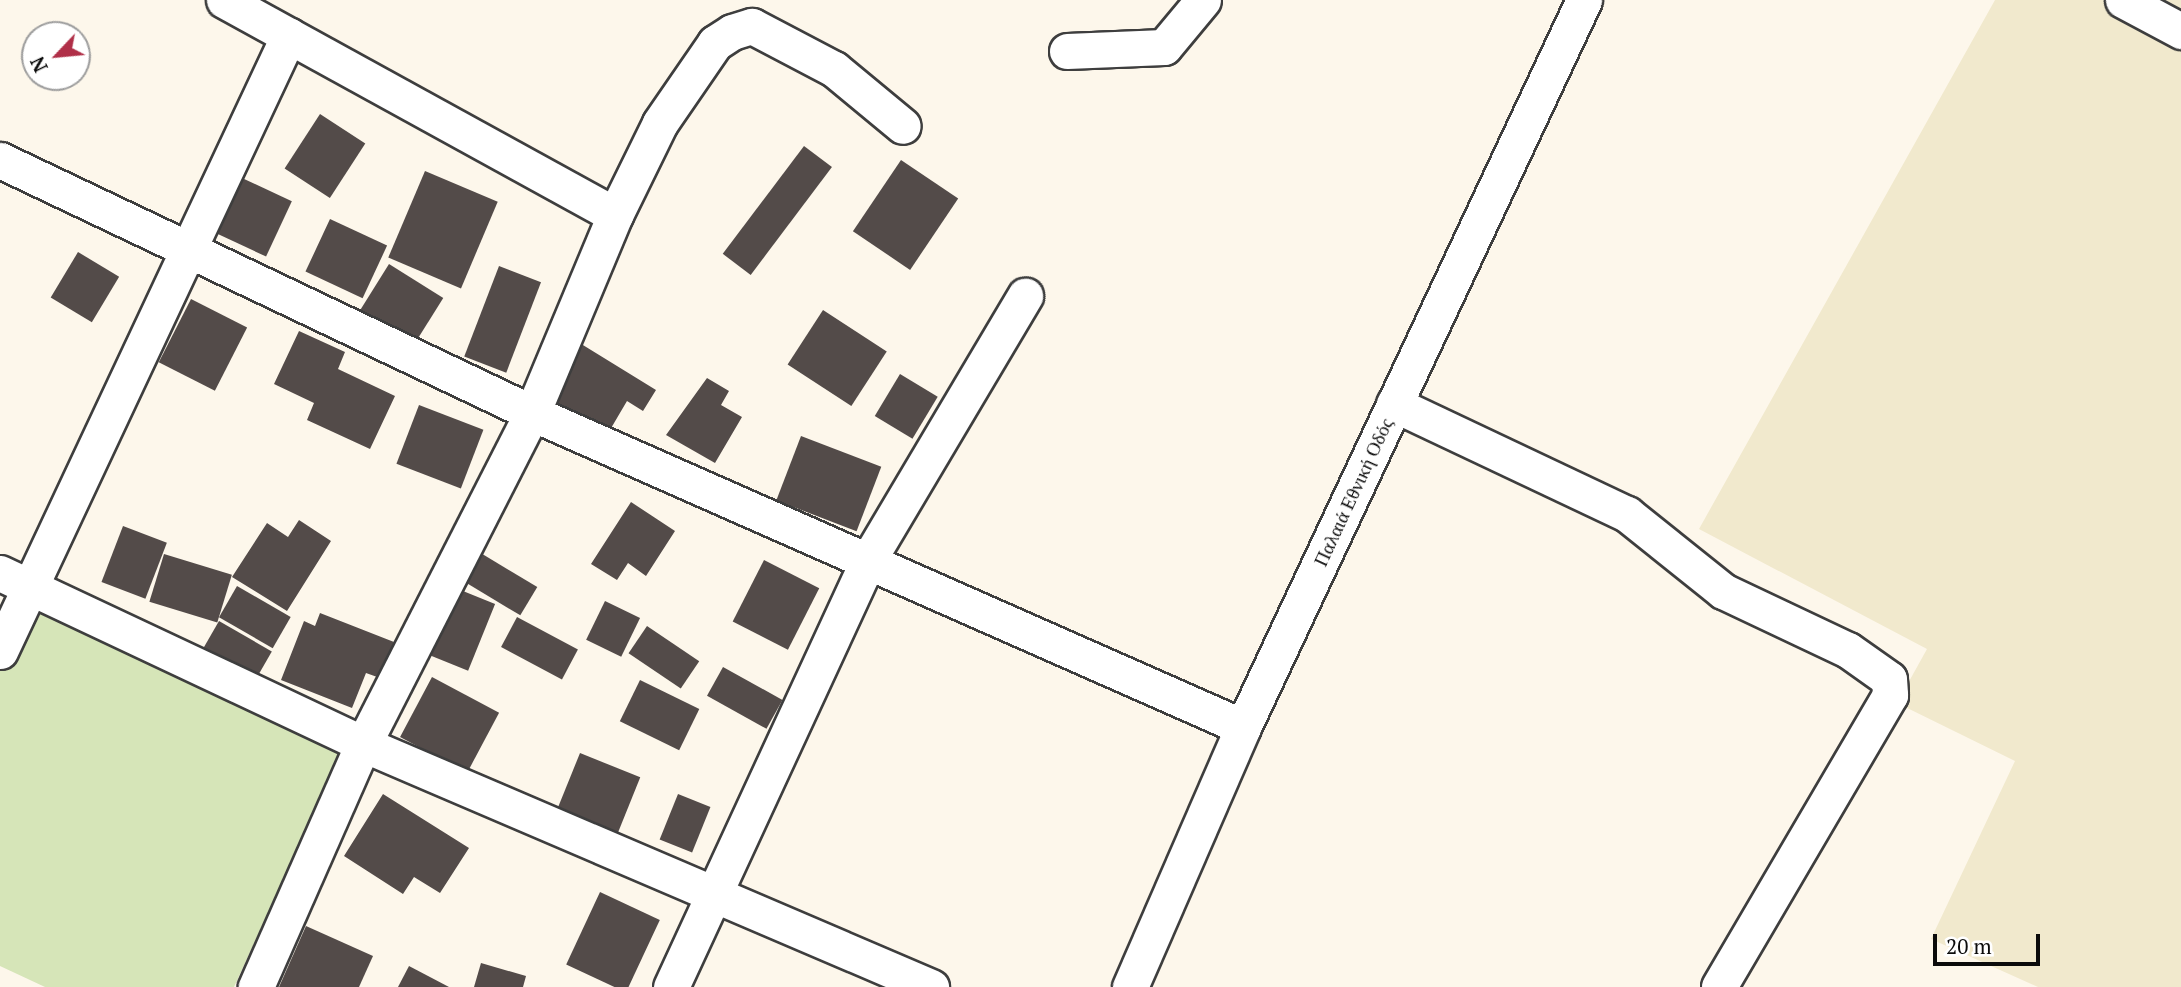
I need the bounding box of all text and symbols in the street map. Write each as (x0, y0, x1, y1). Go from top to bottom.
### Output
north arrow (21, 21, 91, 91)
text: N (24, 53, 53, 77)
street label: Παλαιά Εθνική Οδός (1309, 414, 1397, 570)
scale bar (1936, 920, 2043, 964)
text: 20 m (1946, 932, 1992, 960)

